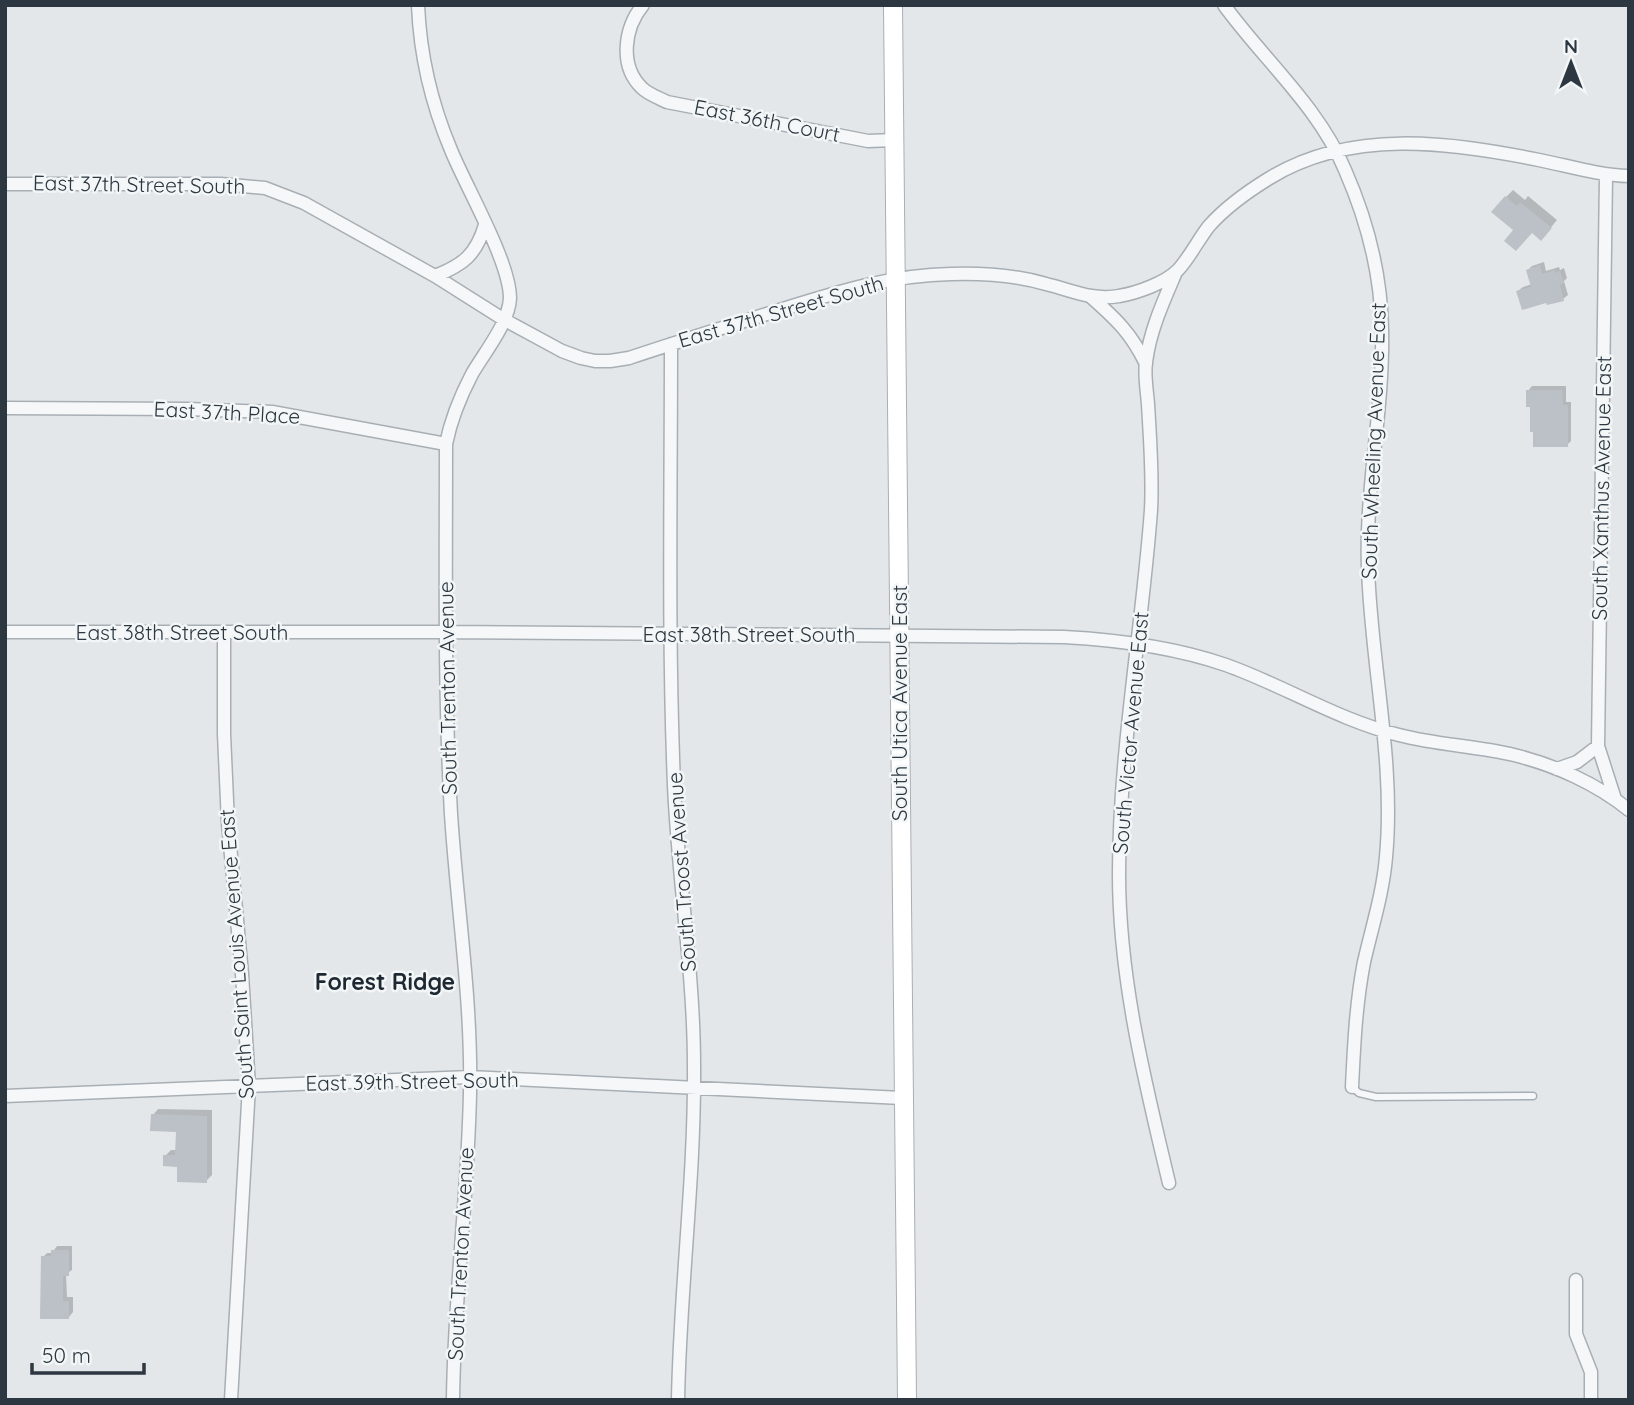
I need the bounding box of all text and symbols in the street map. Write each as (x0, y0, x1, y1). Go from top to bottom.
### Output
north arrow (1536, 28, 1606, 98)
text: N (1564, 34, 1578, 58)
street label: East 36th Court (692, 93, 842, 147)
street label: East 37th Street South (33, 169, 245, 199)
street label: East 37th Street South (675, 269, 886, 353)
street label: South Wheeling Avenue East (1355, 302, 1391, 580)
street label: South Xanthus Avenue East (1586, 355, 1616, 620)
street label: East 37th Place (153, 395, 301, 429)
street label: South Trenton Avenue (432, 581, 462, 795)
street label: South Utica Avenue East (886, 585, 912, 821)
street label: South Victor Avenue East (1106, 611, 1154, 855)
street label: East 38th Street South (75, 619, 289, 645)
street label: East 38th Street South (642, 621, 856, 647)
street label: South Troost Avenue (661, 771, 701, 973)
street label: South Saint Louis Avenue East (213, 808, 259, 1100)
district label: Forest Ridge (315, 967, 455, 996)
street label: East 39th Street South (305, 1066, 519, 1096)
street label: South Trenton Avenue (441, 1147, 479, 1361)
scale bar (32, 1332, 144, 1376)
text: 50 m (42, 1342, 91, 1368)

